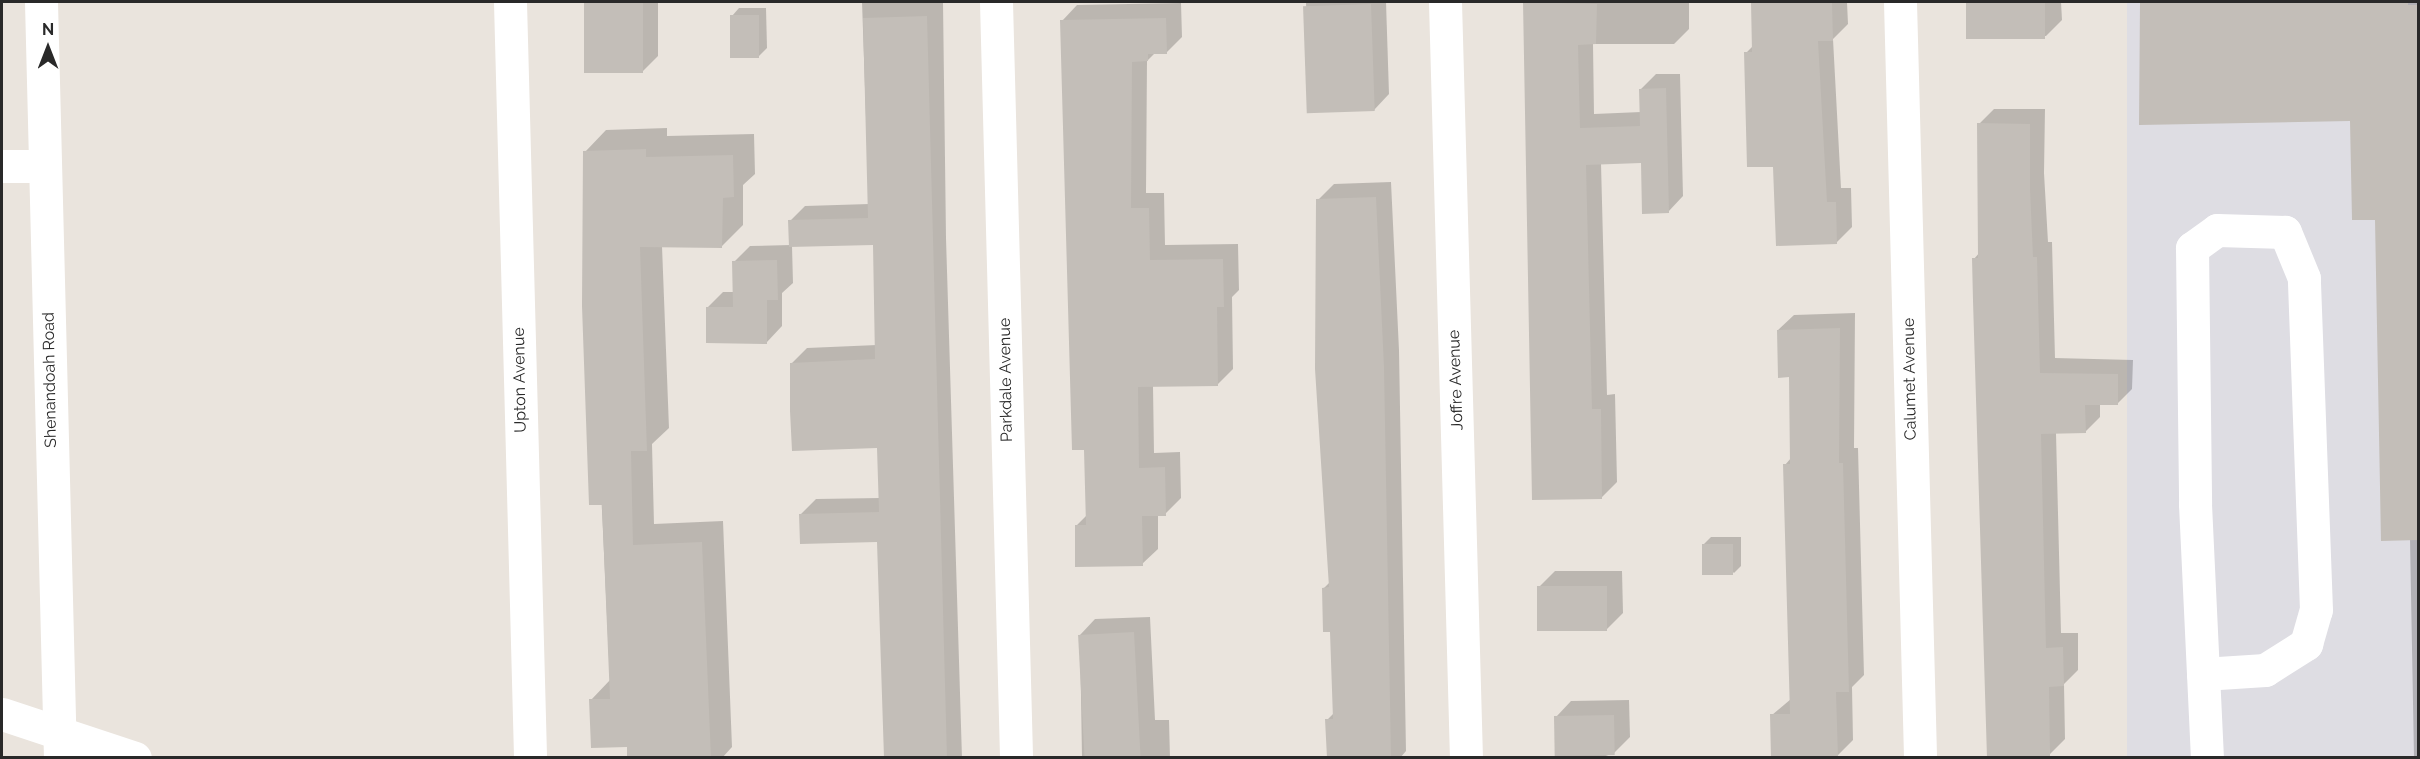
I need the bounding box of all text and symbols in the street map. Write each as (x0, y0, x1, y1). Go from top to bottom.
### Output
north arrow (18, 18, 78, 78)
text: N (42, 20, 54, 39)
street label: Shenandoah Road (39, 312, 61, 448)
street label: Parkdale Avenue (995, 317, 1017, 443)
street label: Calumet Avenue (1899, 317, 1921, 441)
street label: Upton Avenue (509, 327, 531, 433)
street label: Joffre Avenue (1445, 329, 1467, 431)

